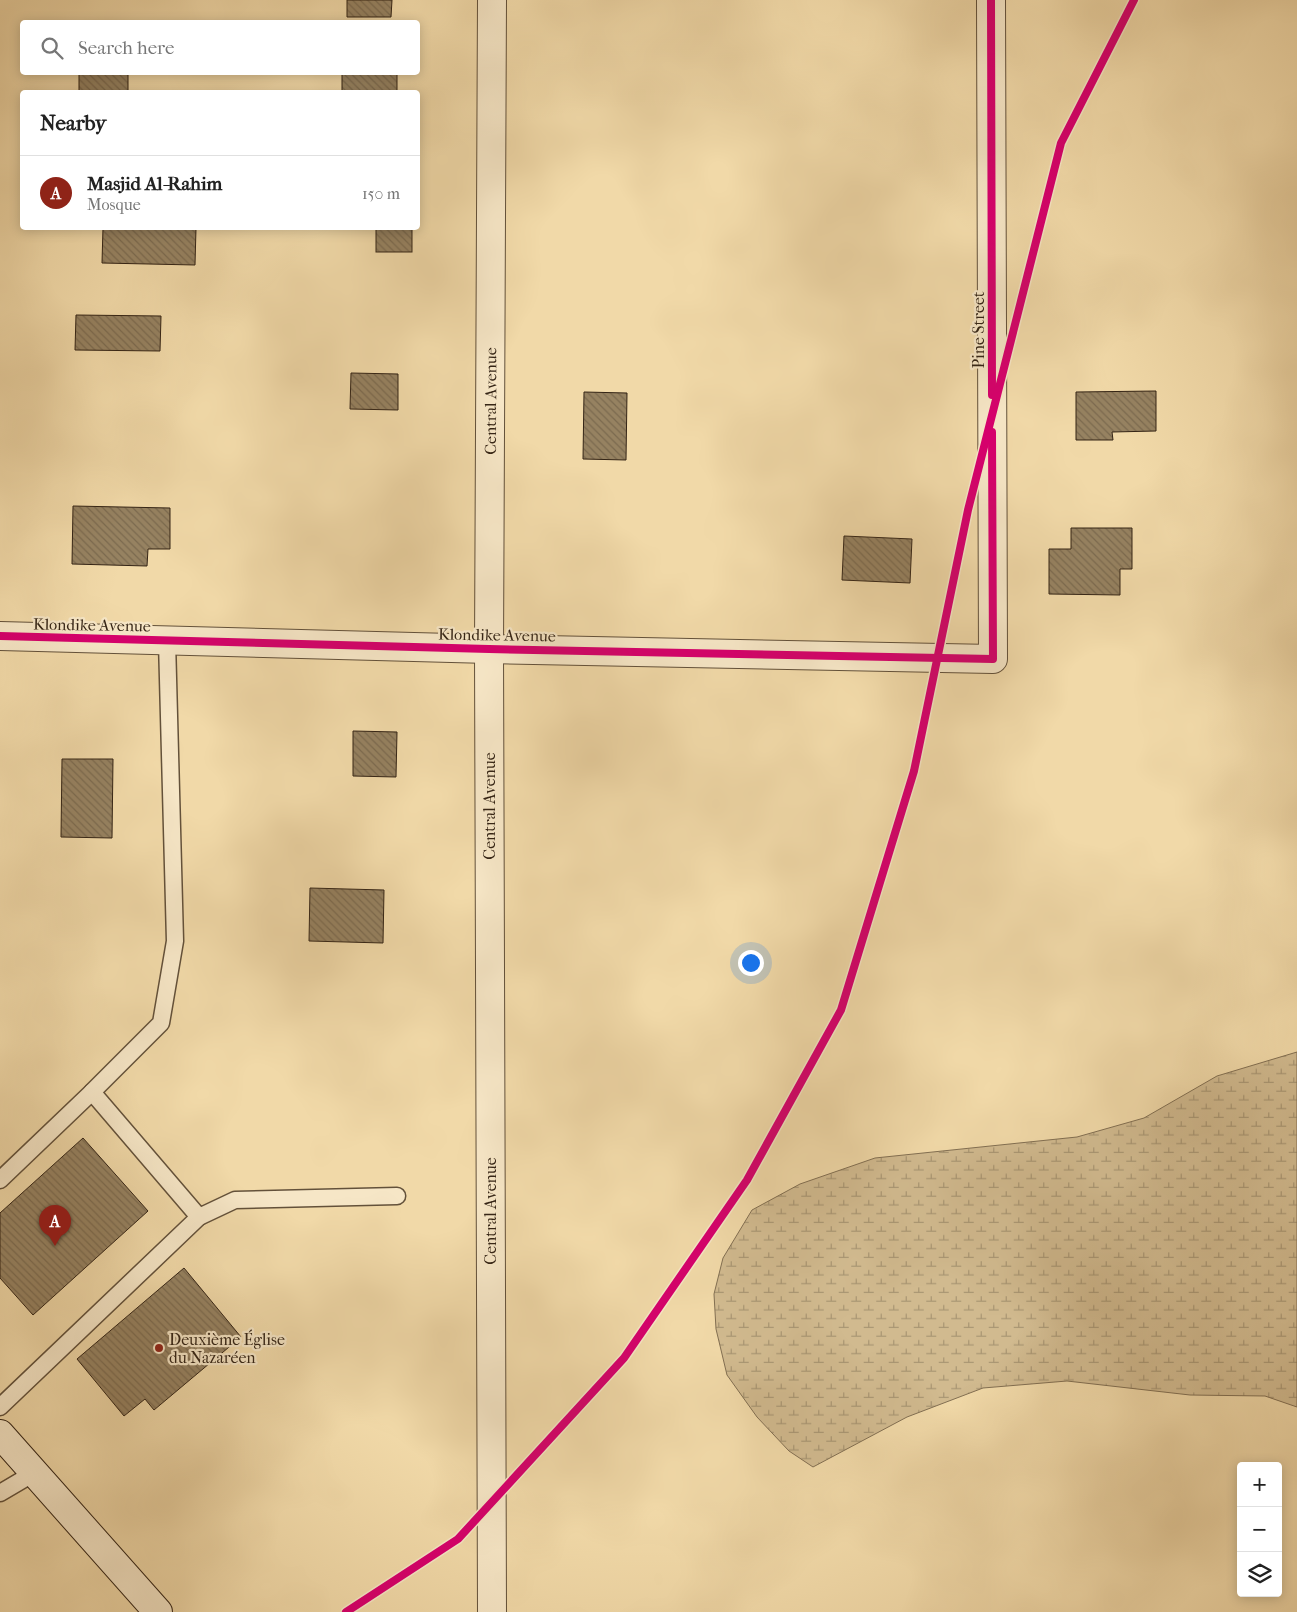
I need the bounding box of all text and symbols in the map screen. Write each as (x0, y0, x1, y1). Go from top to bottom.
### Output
search box (20, 20, 420, 75)
icon: search (38, 34, 66, 62)
text: Search here (78, 37, 174, 59)
text: Nearby (40, 111, 106, 135)
text: Masjid Al-Rahim (87, 173, 222, 195)
text: A (51, 184, 61, 203)
text: 150 m (362, 184, 400, 203)
text: Mosque (87, 195, 141, 214)
street label: Pine Street (969, 291, 988, 369)
street label: Central Avenue (480, 347, 500, 455)
street label: Klondike Avenue (33, 614, 151, 636)
street label: Klondike Avenue (438, 624, 556, 646)
street label: Central Avenue (480, 752, 499, 860)
your location (738, 950, 764, 976)
street label: Central Avenue (481, 1157, 500, 1265)
pin: A (39, 1205, 71, 1246)
place label: Deuxième Église du Nazaréen (169, 1329, 285, 1367)
marker: Deuxième Église du Nazaréen (153, 1342, 165, 1354)
map controls (1237, 1462, 1282, 1597)
button: + (1237, 1462, 1282, 1507)
button: − (1237, 1507, 1282, 1552)
button: layers (1237, 1552, 1282, 1597)

